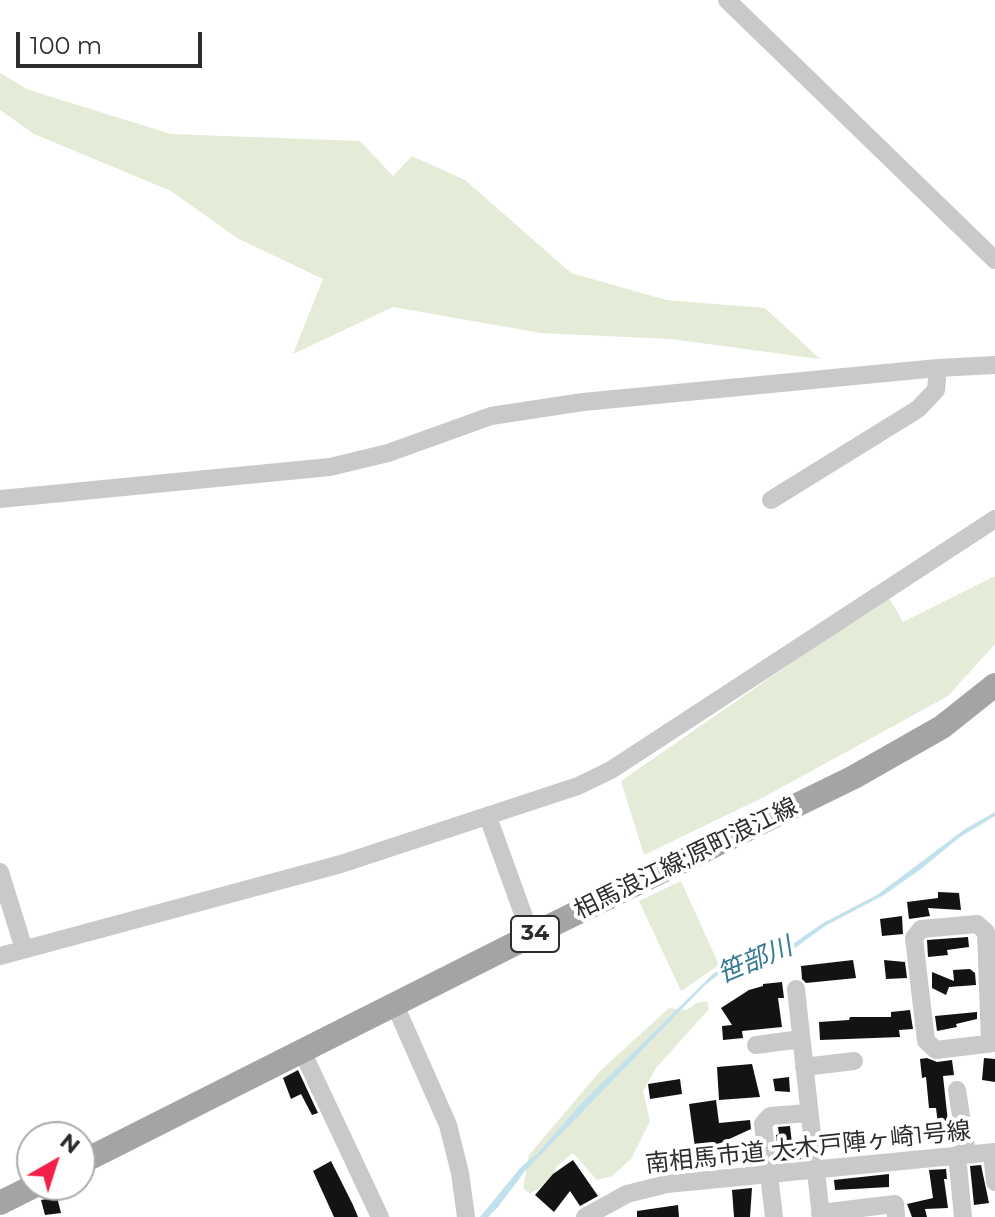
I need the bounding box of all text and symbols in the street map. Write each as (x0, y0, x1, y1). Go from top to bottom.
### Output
scale bar (20, 16, 206, 66)
text: 100 m (30, 31, 102, 60)
street label: 相馬浪江線;原町浪江線 (570, 792, 802, 926)
road number: 34 (511, 916, 559, 952)
water label: 笹部川 (713, 931, 797, 991)
street label: 南相馬市道 大木戸陣ヶ崎1号線 (644, 1117, 972, 1179)
north arrow (16, 1121, 96, 1201)
text: N (55, 1127, 86, 1160)

